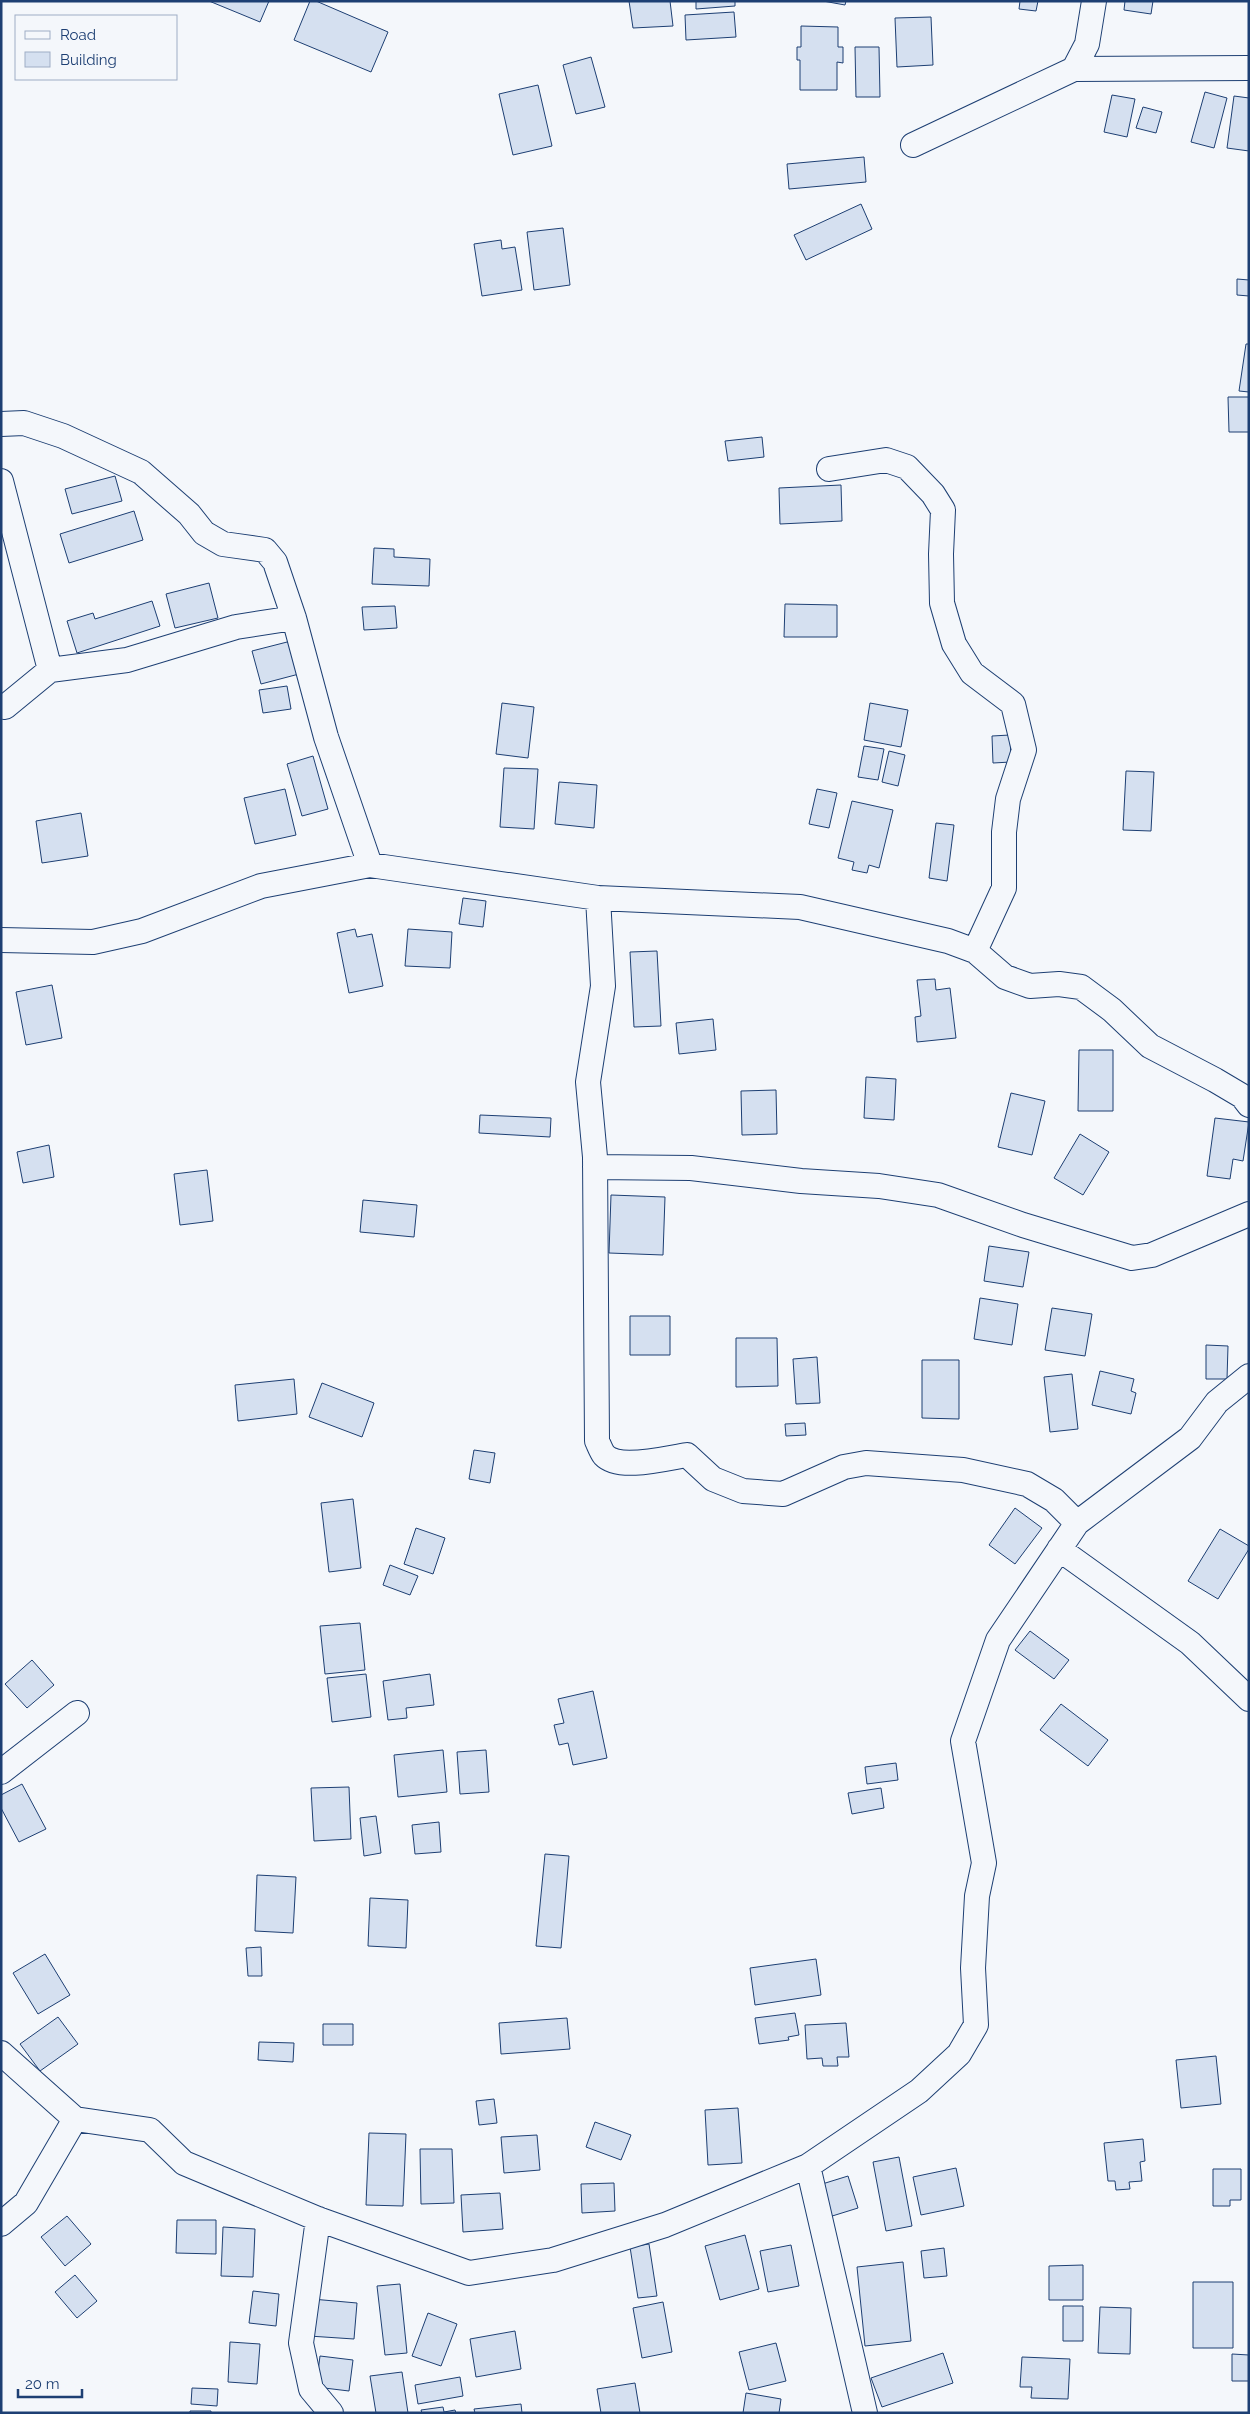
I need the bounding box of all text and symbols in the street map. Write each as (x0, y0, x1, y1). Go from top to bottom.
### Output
legend (15, 15, 178, 80)
text: Road (60, 26, 96, 44)
text: Building (60, 51, 117, 69)
scale bar (18, 2366, 81, 2398)
text: 20 m (25, 2375, 60, 2393)

